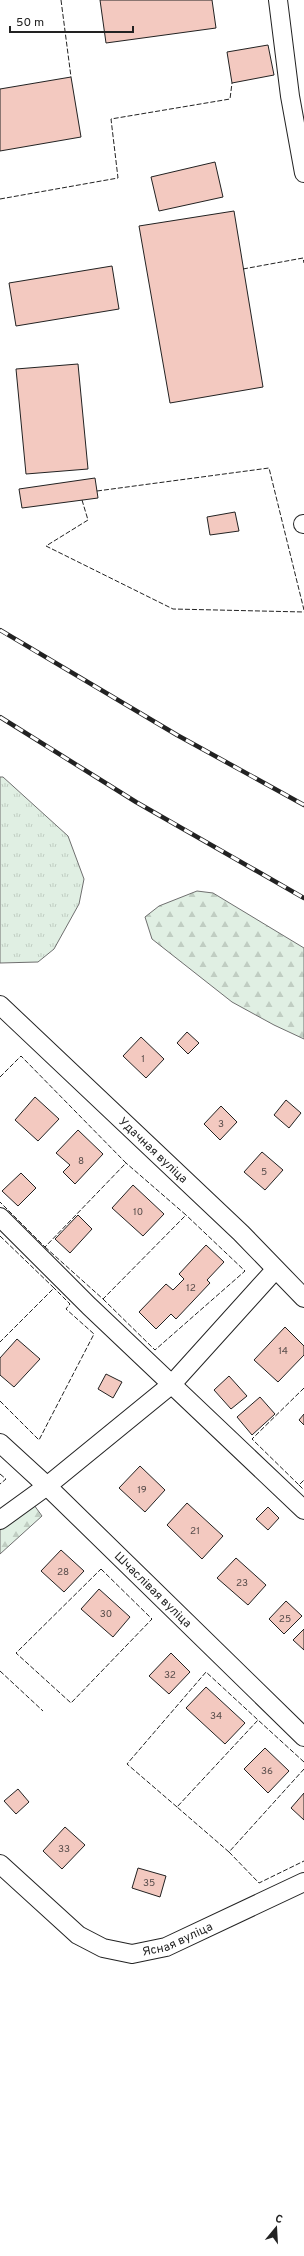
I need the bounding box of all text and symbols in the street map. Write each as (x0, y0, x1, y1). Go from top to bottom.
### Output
scale bar (10, 8, 133, 34)
text: 50 m (16, 15, 44, 31)
house number: 1 (141, 1053, 145, 1066)
street label: Удачная вуліца (115, 1114, 191, 1187)
house number: 3 (218, 1118, 224, 1131)
house number: 8 (78, 1155, 84, 1168)
house number: 5 (261, 1166, 267, 1179)
house number: 10 (133, 1206, 143, 1219)
house number: 12 (186, 1282, 196, 1295)
house number: 14 (278, 1345, 288, 1358)
house number: 19 (137, 1484, 147, 1497)
house number: 21 (190, 1525, 200, 1538)
street label: Шчаслівая вуліца (110, 1549, 195, 1632)
house number: 28 (57, 1566, 69, 1579)
house number: 23 (236, 1577, 248, 1590)
house number: 30 (100, 1608, 112, 1621)
house number: 25 (279, 1613, 291, 1626)
house number: 32 (164, 1669, 176, 1682)
house number: 34 (210, 1710, 222, 1723)
house number: 36 (261, 1765, 273, 1778)
house number: 33 (58, 1843, 70, 1856)
house number: 35 (143, 1877, 155, 1890)
street label: Ясная вуліца (141, 1919, 215, 1961)
north arrow (256, 2208, 296, 2248)
text: С (273, 2212, 284, 2227)

